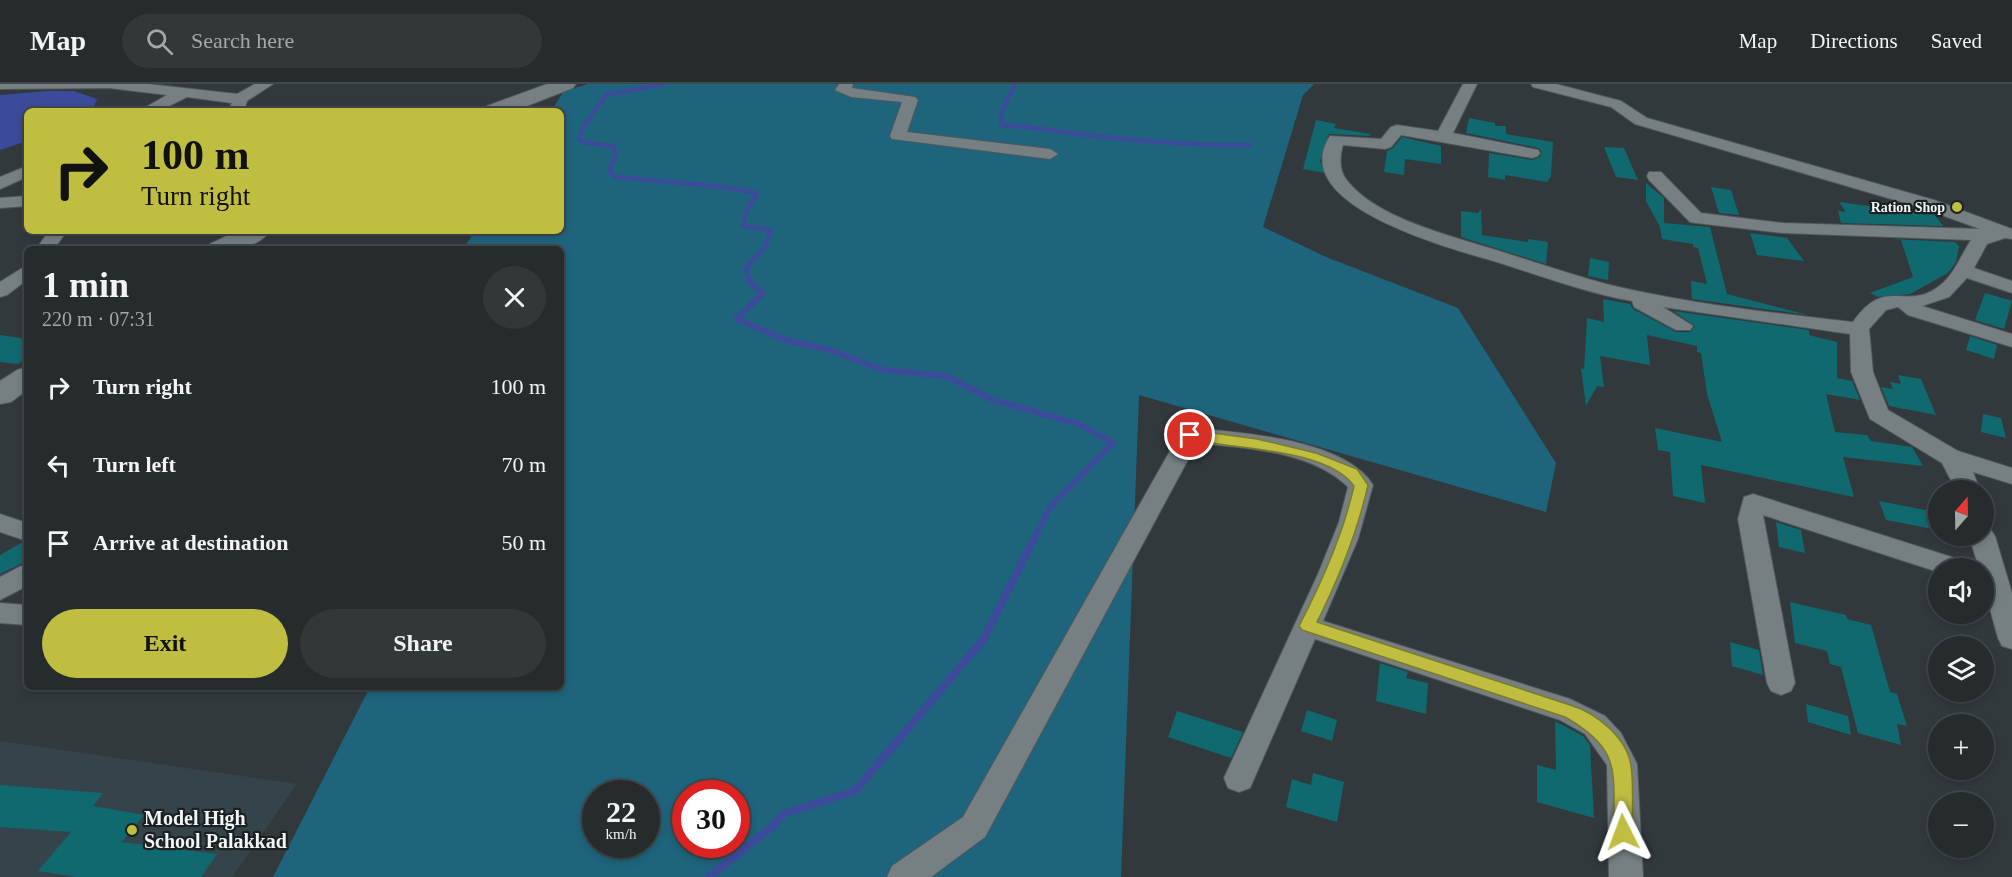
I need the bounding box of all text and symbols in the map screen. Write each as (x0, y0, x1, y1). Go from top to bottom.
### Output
search box (122, 14, 542, 68)
text: Map (30, 25, 86, 56)
icon: search (143, 25, 176, 58)
text: Search here (191, 28, 294, 53)
text: Map (1739, 29, 1777, 53)
text: Directions (1810, 29, 1898, 53)
text: Saved (1931, 29, 1982, 53)
icon: right (42, 132, 120, 210)
text: 100 m (141, 132, 250, 178)
text: Turn right (141, 181, 250, 211)
place label: Ration Shop (1871, 200, 1945, 215)
marker: Ration Shop (1950, 200, 1964, 214)
text: 1 min (42, 265, 129, 305)
button: close (483, 266, 546, 329)
text: 220 m · 07:31 (42, 308, 155, 330)
icon: right (42, 371, 75, 404)
text: Turn right (93, 374, 192, 399)
text: 100 m (490, 374, 546, 399)
pin (1164, 409, 1215, 460)
icon: arrive (1173, 418, 1206, 451)
icon: left (42, 449, 75, 482)
text: Turn left (93, 452, 176, 477)
text: 70 m (501, 452, 546, 477)
north arrow (1928, 480, 1994, 546)
map controls (1928, 480, 1994, 858)
icon: arrive (42, 527, 75, 560)
text: Arrive at destination (93, 530, 289, 555)
text: 50 m (501, 530, 546, 555)
button: sound (1928, 558, 1994, 624)
button: Exit (42, 609, 288, 678)
button: Share (300, 609, 546, 678)
button: layers (1928, 636, 1994, 702)
button: + (1928, 714, 1994, 780)
speed limit sign: 30 (672, 780, 750, 858)
button: − (1928, 792, 1994, 858)
text: 22 (606, 795, 636, 828)
position arrow (1591, 800, 1655, 864)
place label: Model High School Palakkad (144, 807, 287, 852)
marker: Model High School Palakkad (125, 823, 139, 837)
text: km/h (606, 826, 636, 842)

